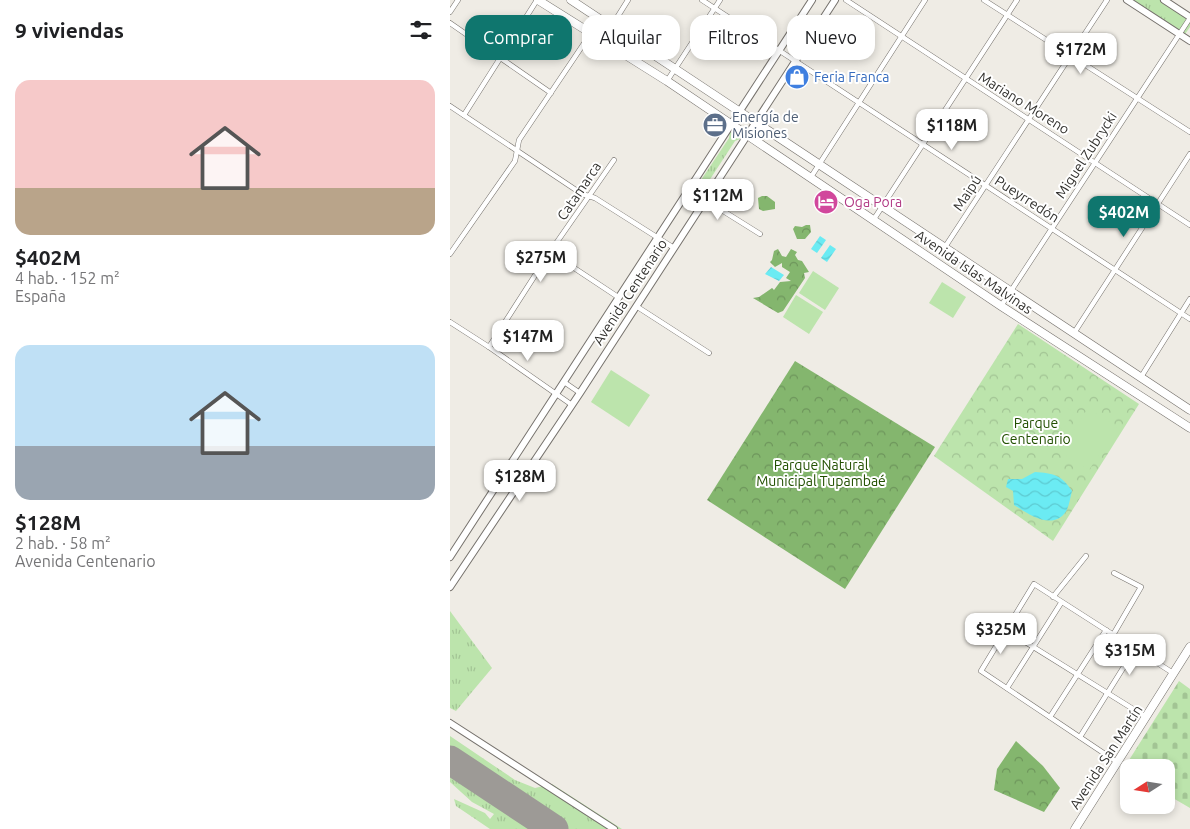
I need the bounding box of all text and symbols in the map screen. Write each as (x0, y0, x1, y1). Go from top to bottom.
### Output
chip: Comprar (465, 15, 572, 60)
chip: Alquilar (582, 15, 680, 60)
chip: Filtros (690, 15, 777, 60)
chip: Nuevo (787, 15, 875, 60)
icon: filters (407, 16, 435, 44)
text: 9 viviendas (15, 18, 124, 42)
pin: $172M (1046, 32, 1116, 75)
text: $172M (1056, 40, 1106, 58)
shop icon: Feria Franca (784, 64, 810, 90)
place label: Feria Franca (814, 69, 889, 85)
street label: Mariano Moreno (976, 69, 1072, 137)
pin: $118M (917, 108, 987, 151)
place label: Energía de Misiones (732, 109, 799, 141)
street label: Miguel Zubrycki (1052, 109, 1120, 201)
office icon: Energía de Misiones (702, 112, 728, 138)
icon: home (180, 113, 270, 203)
text: $118M (927, 116, 977, 134)
street label: Catamarca (554, 159, 604, 223)
street label: Maipú (950, 172, 984, 214)
street label: Pueyrredón (992, 172, 1062, 226)
pin: $112M (683, 178, 753, 221)
text: $112M (693, 186, 743, 204)
hotel icon: Oga Pora (813, 189, 839, 215)
place label: Oga Pora (844, 194, 902, 210)
pin: $402M (1089, 196, 1159, 238)
text: $402M (1099, 203, 1149, 221)
street label: Avenida Islas Malvinas (912, 227, 1036, 317)
street label: Avenida Centenario (590, 236, 670, 348)
pin: $275M (506, 240, 576, 283)
text: $402M (15, 245, 81, 269)
text: $275M (516, 248, 566, 266)
text: 4 hab. · 152 m² (15, 269, 120, 287)
text: España (15, 287, 66, 305)
pin: $147M (493, 320, 563, 362)
text: $147M (503, 327, 553, 345)
icon: home (180, 378, 270, 468)
park label: Parque Centenario (1001, 415, 1071, 447)
park label: Parque Natural Municipal Tupambaé (756, 457, 886, 489)
pin: $128M (485, 460, 555, 502)
text: $128M (495, 467, 545, 485)
text: $128M (15, 510, 81, 534)
text: 2 hab. · 58 m² (15, 534, 111, 552)
text: Avenida Centenario (15, 552, 156, 570)
pin: $325M (966, 612, 1036, 655)
text: $325M (976, 620, 1026, 638)
pin: $315M (1095, 634, 1165, 676)
text: $315M (1105, 641, 1155, 659)
street label: Avenida San Martín (1066, 702, 1146, 812)
north arrow (1120, 759, 1175, 814)
map controls (1120, 759, 1175, 814)

